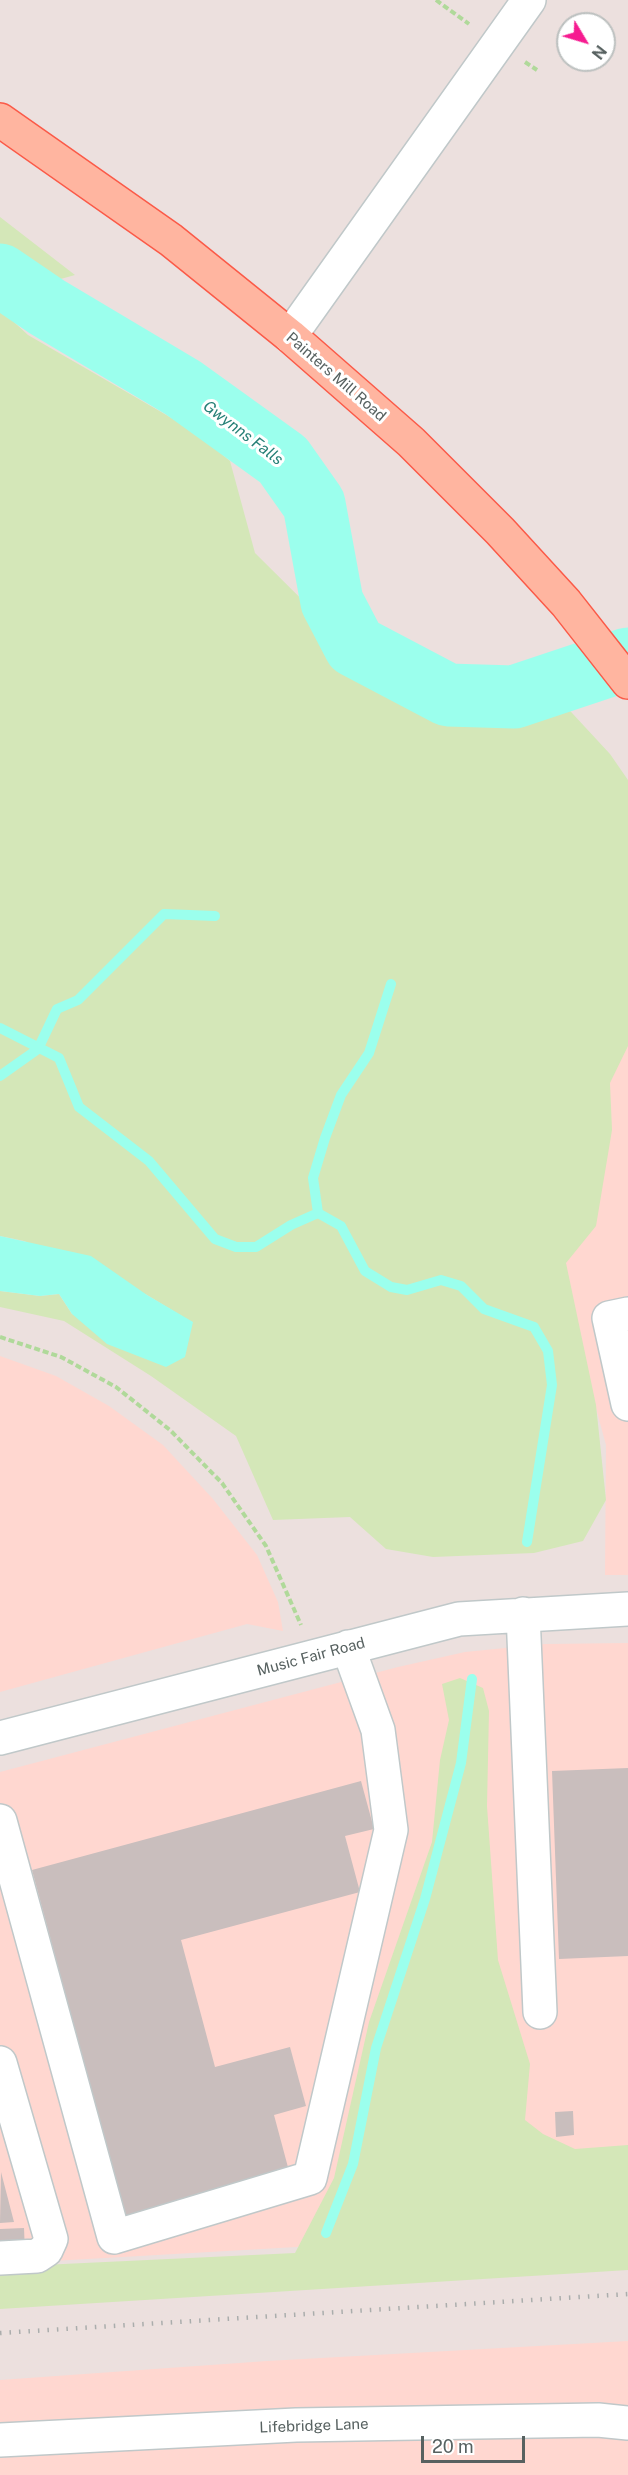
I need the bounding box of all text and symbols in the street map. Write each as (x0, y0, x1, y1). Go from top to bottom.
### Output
north arrow (556, 12, 616, 72)
text: N (588, 41, 610, 63)
street label: Painters Mill Road (282, 329, 390, 425)
water label: Gwynns Falls (199, 397, 287, 469)
street label: Music Fair Road (255, 1634, 367, 1680)
street label: Lifebridge Lane (259, 2415, 369, 2437)
scale bar (424, 2424, 528, 2462)
text: 20 m (432, 2436, 474, 2457)

